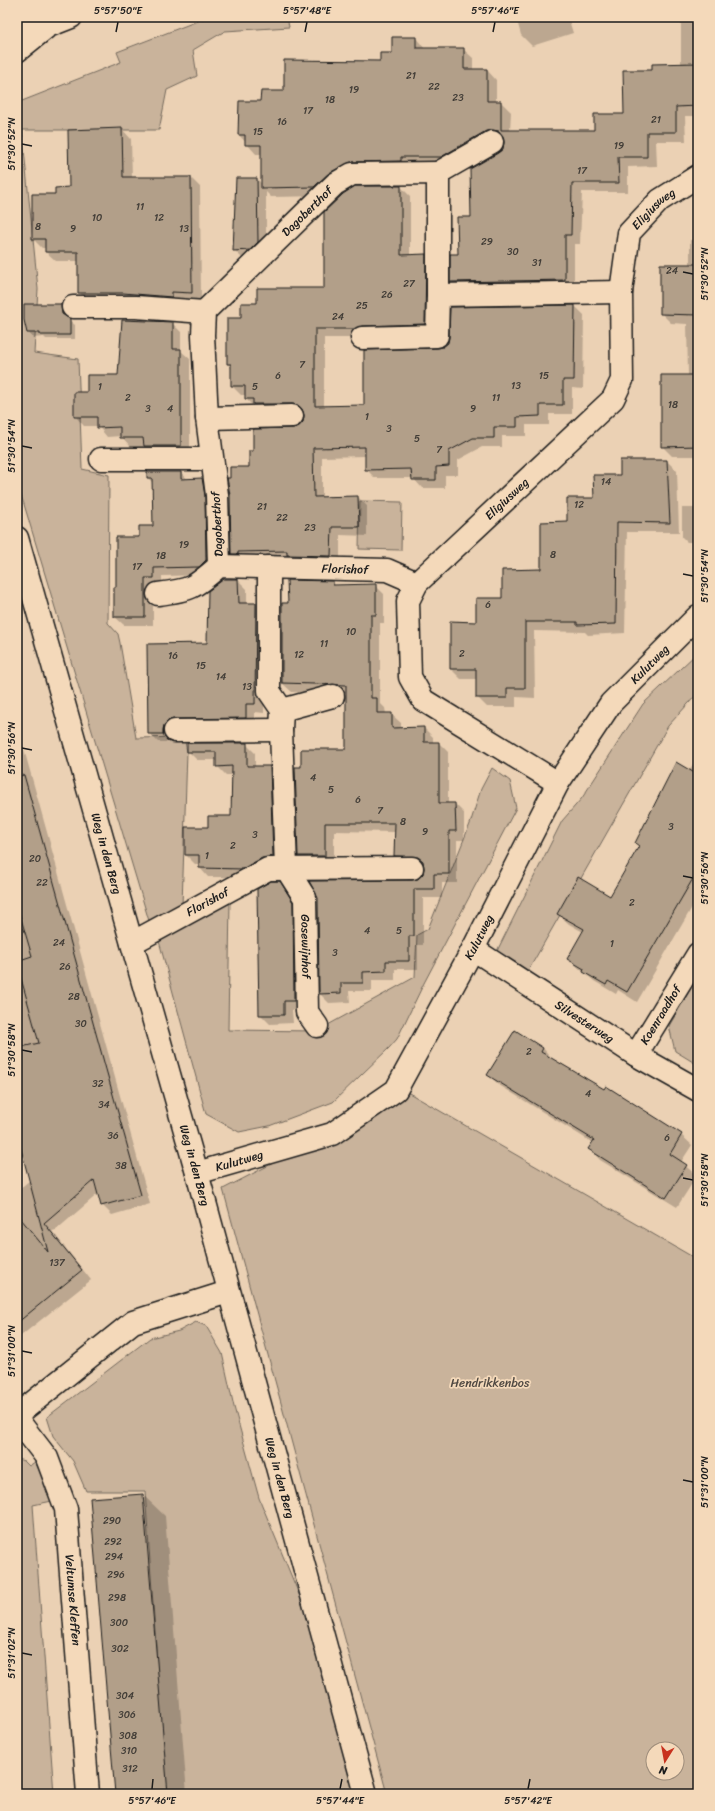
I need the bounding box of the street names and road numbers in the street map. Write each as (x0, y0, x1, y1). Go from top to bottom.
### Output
street label: Dagoberthof (276, 179, 339, 242)
street label: Eligiusweg (626, 182, 680, 235)
street label: Eligiusweg (479, 472, 534, 526)
street label: Dagoberthof (204, 489, 230, 557)
street label: Florishof (321, 557, 370, 581)
street label: Kulutweg (625, 639, 675, 689)
street label: Weg in den Berg (84, 810, 128, 897)
street label: Florishof (182, 880, 235, 923)
street label: Kulutweg (458, 910, 500, 964)
street label: Gosewijnhof (294, 914, 317, 981)
street label: Koenraadhof (634, 979, 688, 1049)
street label: Silvesterweg (550, 994, 619, 1049)
street label: Weg in den Berg (173, 1122, 217, 1209)
street label: Kulutweg (213, 1143, 266, 1178)
street label: Weg in den Berg (258, 1434, 302, 1521)
street label: Veltumse Kleffen (59, 1554, 88, 1647)

